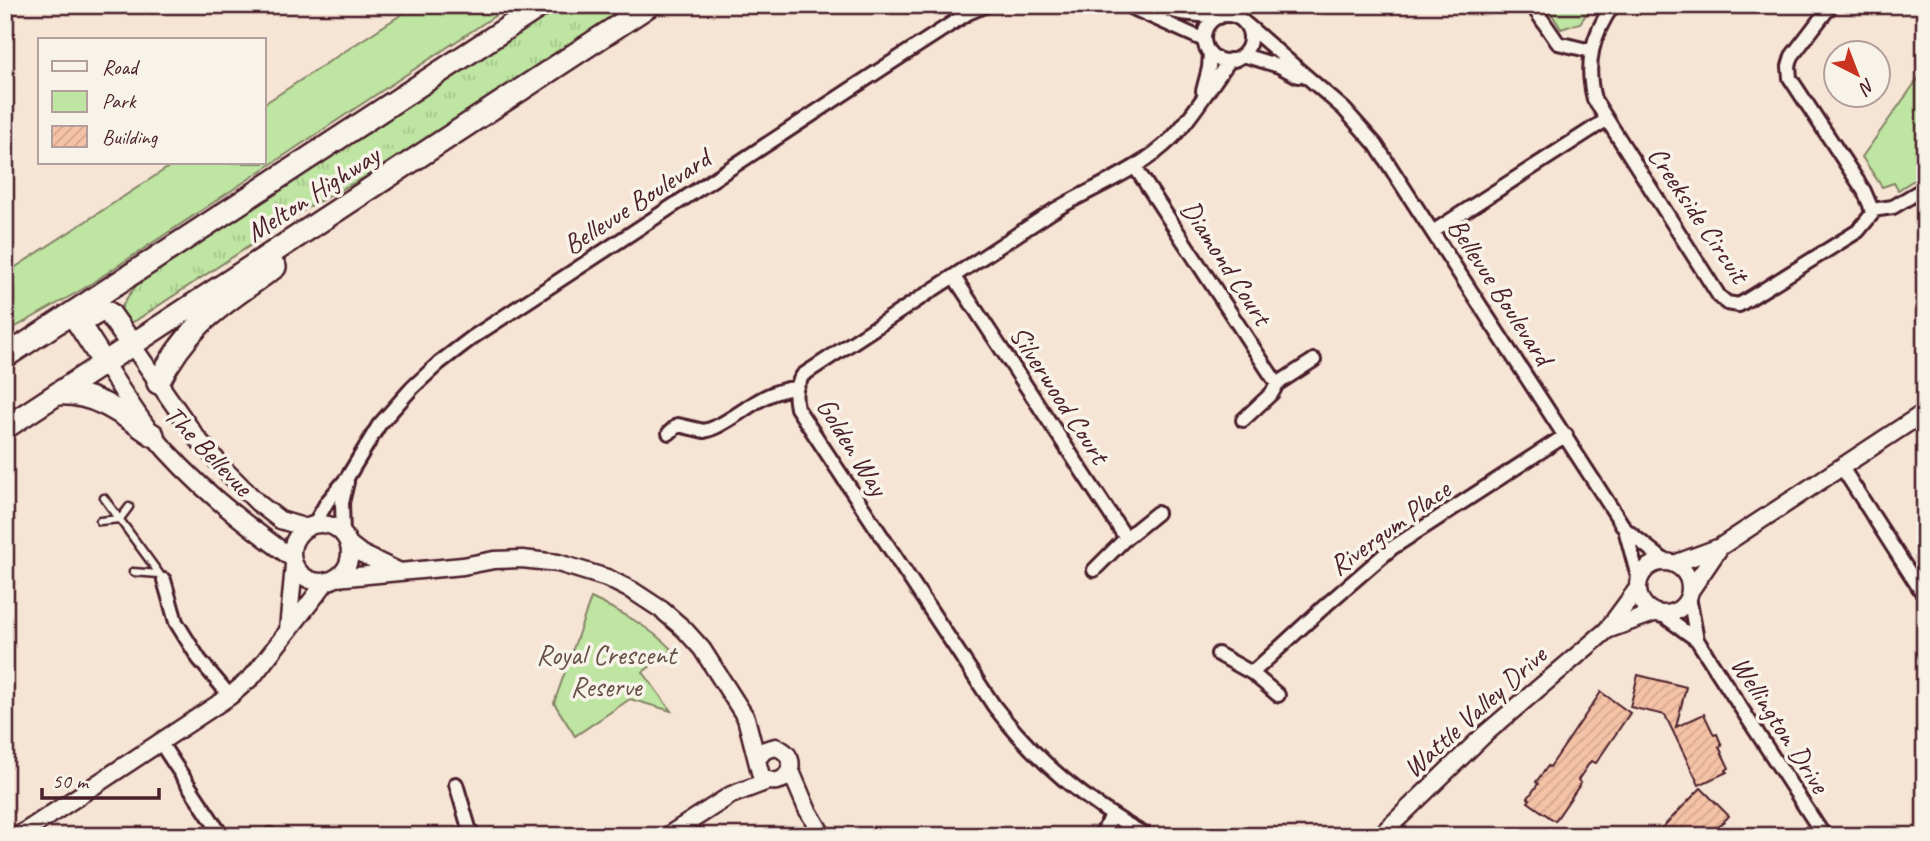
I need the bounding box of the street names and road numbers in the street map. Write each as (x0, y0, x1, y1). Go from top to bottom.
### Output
street label: Melton Highway (239, 136, 388, 250)
street label: Bellevue Boulevard (556, 139, 720, 262)
street label: Creekside Circuit (1640, 139, 1759, 291)
street label: Diamond Court (1173, 193, 1281, 334)
street label: Bellevue Boulevard (1440, 211, 1563, 375)
street label: Silverwood Court (1002, 319, 1119, 472)
street label: Golden Way (809, 391, 898, 504)
street label: The Bellevue (157, 398, 262, 505)
street label: Rivergum Place (1322, 471, 1458, 583)
street label: Wattle Valley Drive (1395, 637, 1555, 785)
street label: Wellington Drive (1723, 649, 1839, 801)

